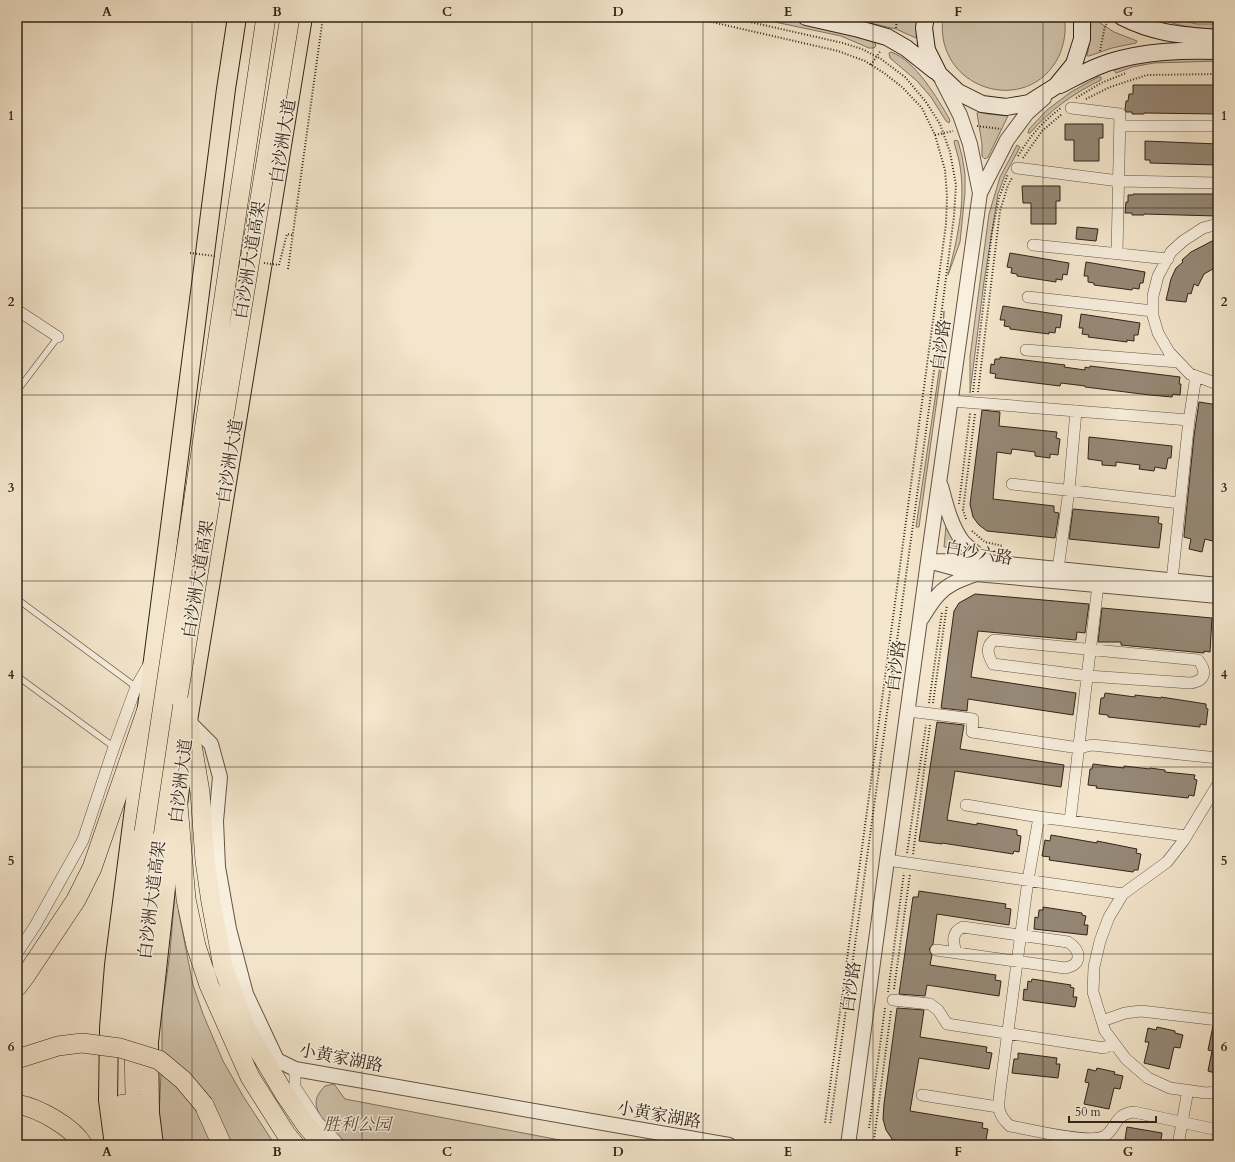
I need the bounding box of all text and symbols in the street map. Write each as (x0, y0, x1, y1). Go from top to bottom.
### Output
text: A (102, 3, 112, 21)
text: B (272, 3, 282, 21)
text: C (442, 3, 452, 21)
text: D (612, 3, 624, 21)
text: E (784, 3, 792, 21)
text: F (954, 3, 962, 21)
text: G (1123, 3, 1134, 21)
street label: 白沙洲大道 (265, 97, 301, 185)
text: 1 (8, 107, 14, 125)
text: 1 (1221, 107, 1227, 125)
street label: 白沙洲大道高架 (229, 199, 271, 321)
text: 2 (8, 293, 15, 311)
text: 2 (1221, 293, 1228, 311)
street label: 白沙路 (926, 318, 956, 372)
street label: 白沙洲大道 (212, 417, 248, 505)
text: 3 (8, 479, 15, 497)
text: 3 (1221, 479, 1228, 497)
street label: 白沙洲大道高架 (177, 518, 219, 640)
street label: 白沙六路 (944, 536, 1014, 570)
street label: 白沙路 (881, 639, 911, 693)
text: 4 (8, 666, 15, 684)
text: 4 (1221, 666, 1228, 684)
street label: 白沙洲大道 (164, 737, 198, 825)
street label: 白沙洲大道高架 (133, 840, 171, 960)
text: 5 (8, 852, 14, 870)
text: 5 (1221, 852, 1227, 870)
street label: 白沙路 (836, 960, 866, 1014)
text: 6 (8, 1038, 15, 1056)
text: 6 (1221, 1038, 1228, 1056)
street label: 小黄家湖路 (297, 1039, 385, 1077)
street label: 小黄家湖路 (615, 1096, 703, 1134)
scale bar (1069, 1098, 1156, 1124)
text: 50 m (1075, 1104, 1102, 1120)
park label: 胜利公园 (323, 1113, 394, 1136)
text: A (102, 1143, 112, 1161)
text: B (272, 1143, 282, 1161)
text: C (442, 1143, 452, 1161)
text: D (612, 1143, 624, 1161)
text: E (784, 1143, 792, 1161)
text: F (954, 1143, 962, 1161)
text: G (1123, 1143, 1134, 1161)

